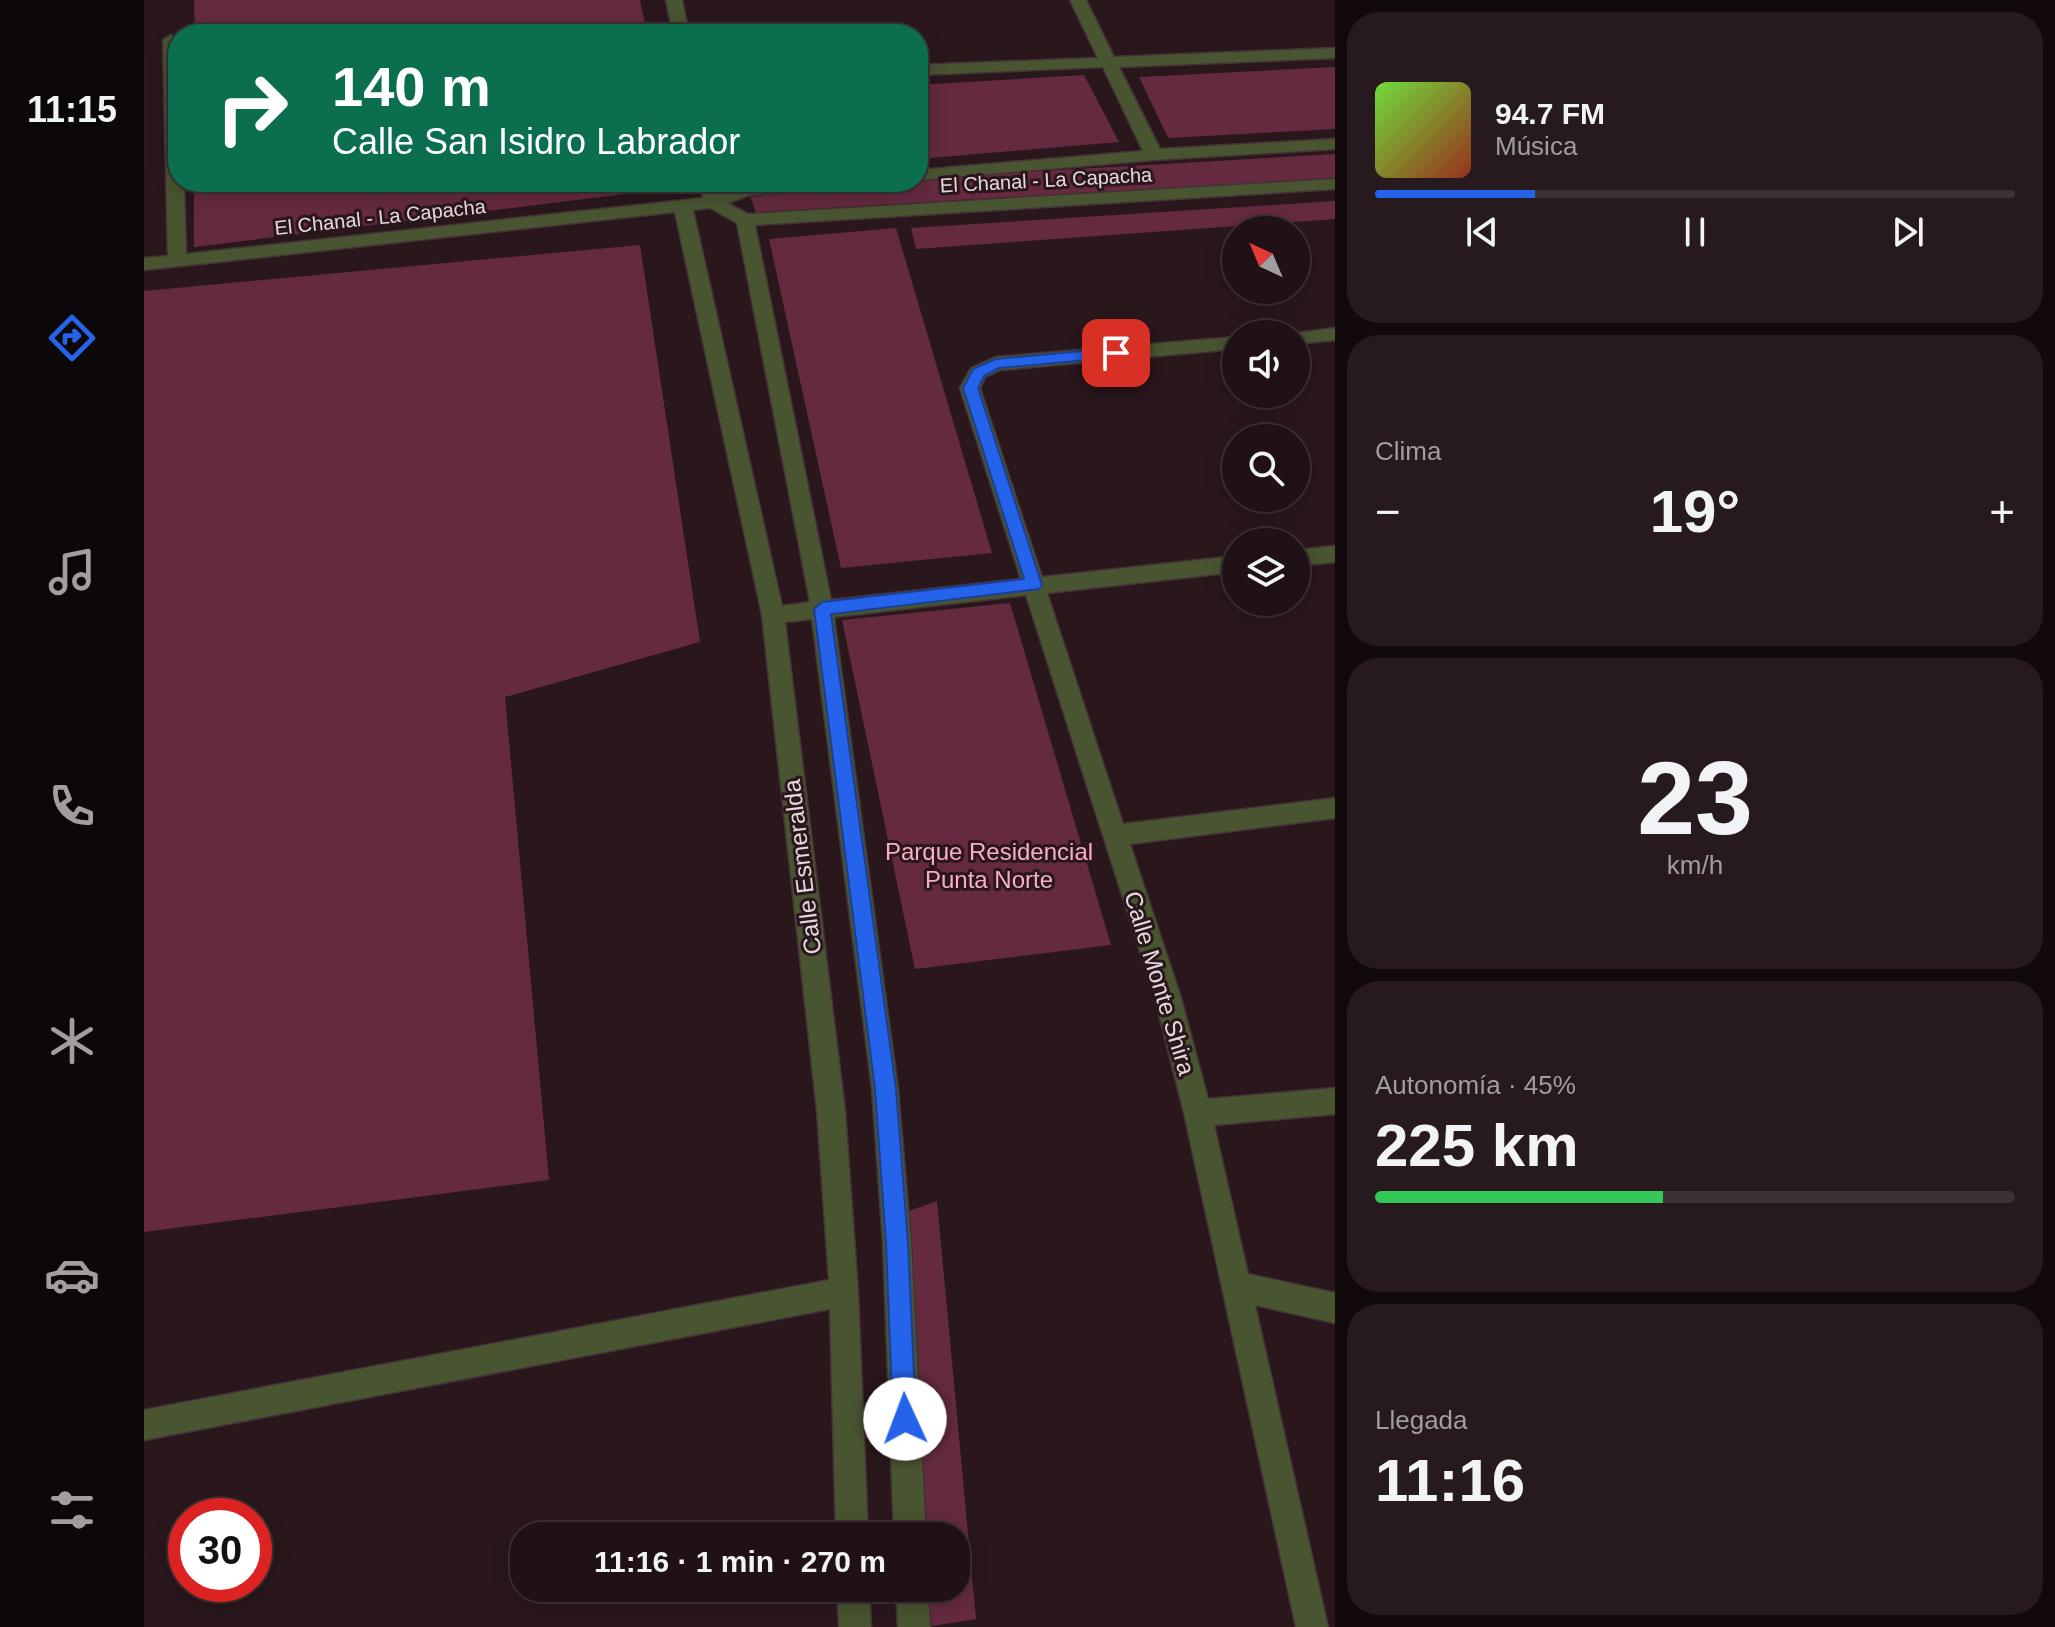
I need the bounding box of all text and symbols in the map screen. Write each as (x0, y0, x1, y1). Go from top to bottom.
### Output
text: 140 m (332, 55, 491, 118)
icon: right (200, 56, 304, 160)
text: 11:15 (27, 89, 117, 130)
text: 94.7 FM (1495, 97, 1605, 130)
text: Calle San Isidro Labrador (332, 121, 740, 162)
text: Música (1495, 131, 1577, 161)
street label: El Chanal - La Capacha (939, 163, 1153, 197)
street label: El Chanal - La Capacha (273, 195, 488, 239)
icon: previous (1460, 210, 1504, 254)
icon: pause (1673, 210, 1717, 254)
icon: next (1886, 210, 1930, 254)
north arrow (1222, 216, 1310, 304)
map controls (1222, 216, 1310, 616)
icon: directions (44, 310, 100, 366)
pin (1082, 319, 1150, 387)
button: sound (1222, 320, 1310, 408)
icon: arrive (1094, 331, 1138, 375)
button: search (1222, 424, 1310, 512)
text: Clima (1375, 436, 1441, 466)
text: 19° (1650, 478, 1740, 545)
text: − (1375, 487, 1401, 536)
text: + (1989, 487, 2015, 536)
button: layers (1222, 528, 1310, 616)
icon: music (44, 544, 100, 600)
text: 23 (1637, 740, 1753, 856)
street label: Calle Esmeralda (778, 777, 826, 956)
icon: phone (44, 778, 100, 834)
park label: Parque Residencial Punta Norte (885, 838, 1093, 893)
text: km/h (1667, 850, 1723, 880)
street label: Calle Monte Shira (1119, 888, 1201, 1079)
icon: climate (44, 1013, 100, 1069)
text: Autonomía · 45% (1375, 1070, 1576, 1100)
text: 225 km (1375, 1112, 1579, 1179)
icon: car (44, 1247, 100, 1303)
position arrow (863, 1377, 947, 1461)
text: Llegada (1375, 1405, 1468, 1435)
text: 11:16 (1375, 1447, 1525, 1514)
icon: filters (44, 1482, 100, 1538)
speed limit sign: 30 (168, 1498, 272, 1602)
text: 11:16 · 1 min · 270 m (594, 1545, 886, 1578)

